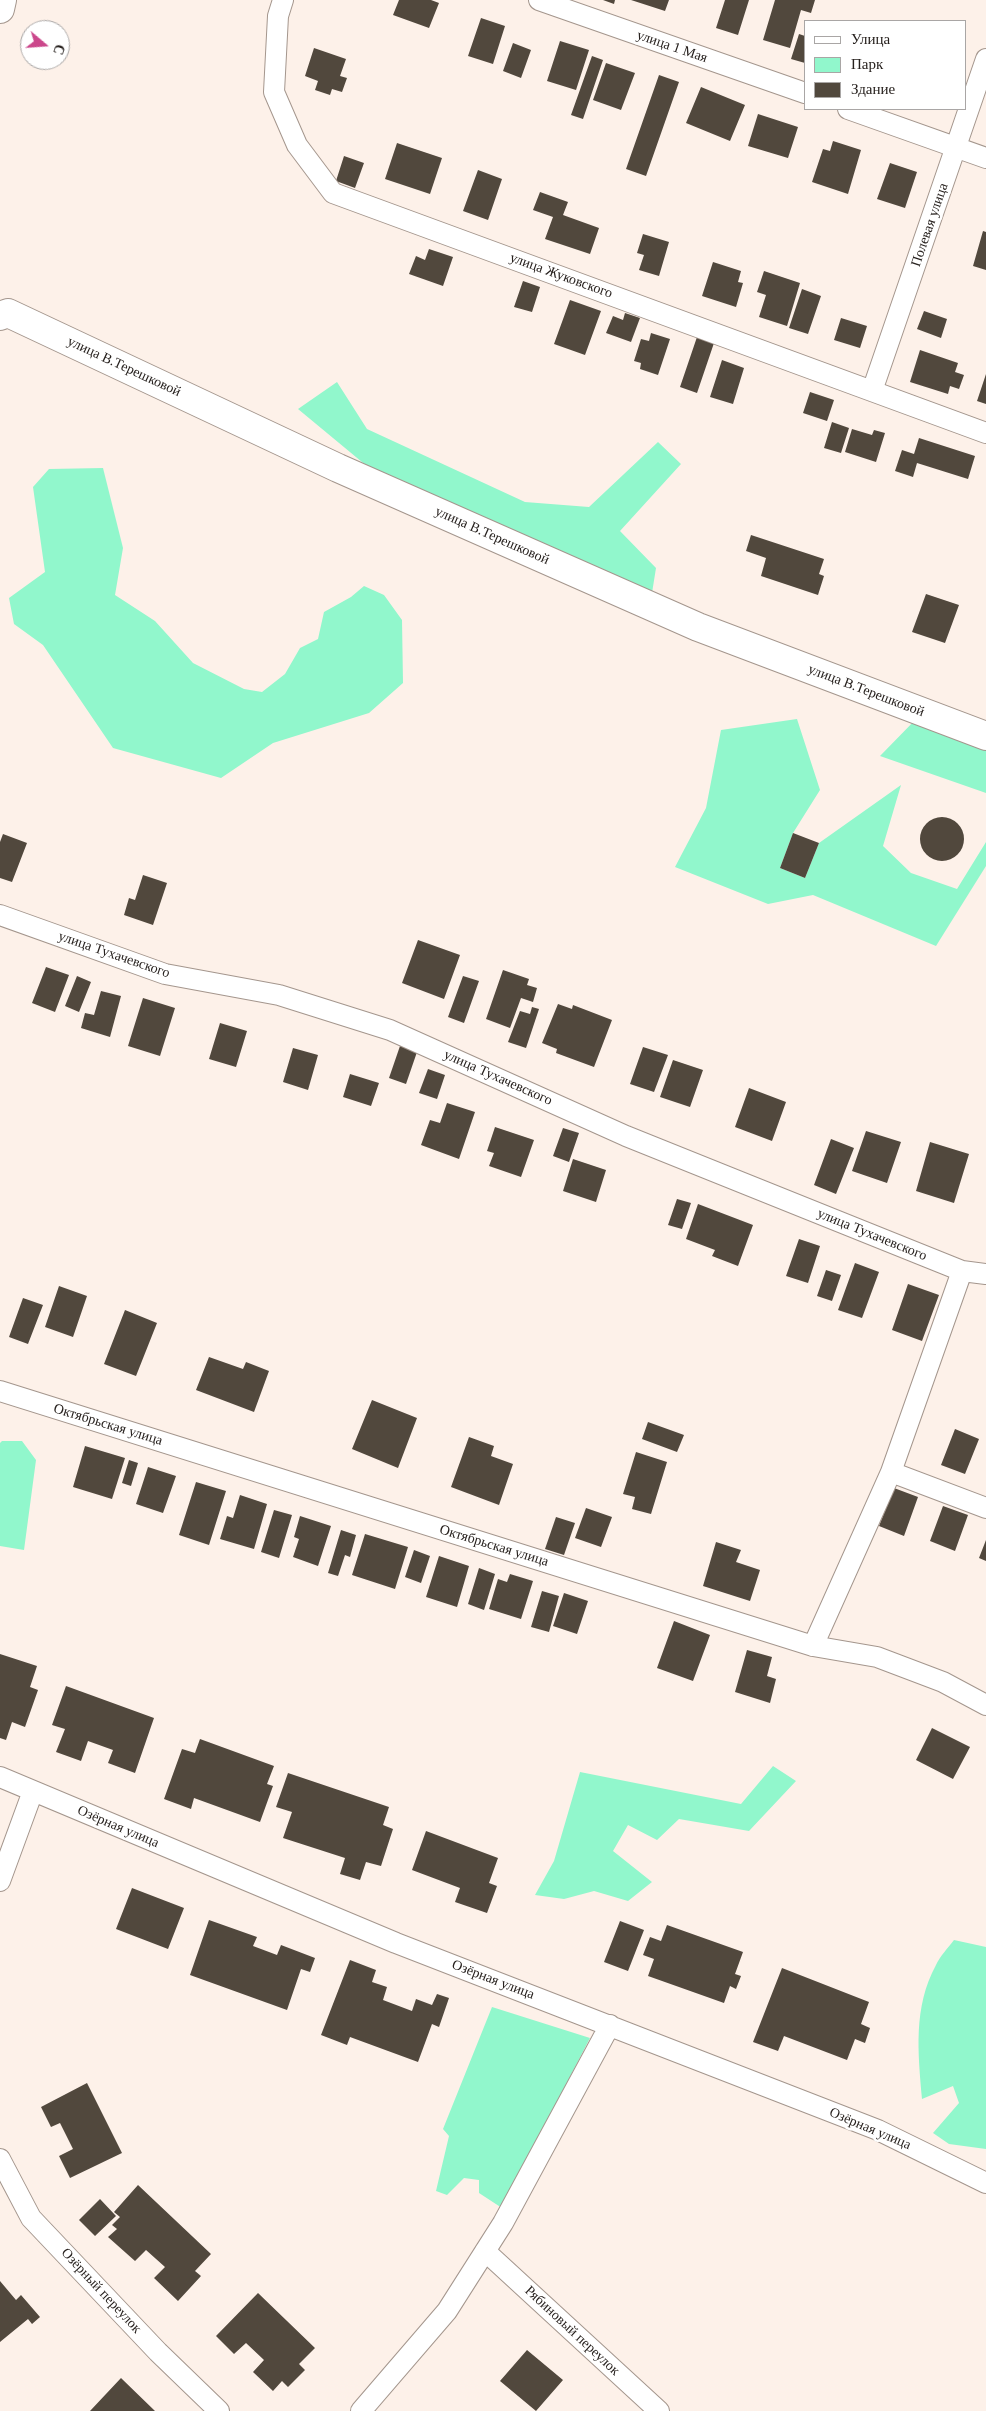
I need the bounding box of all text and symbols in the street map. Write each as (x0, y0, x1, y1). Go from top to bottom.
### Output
north arrow (20, 20, 70, 70)
legend (804, 20, 966, 110)
street label: улица 1 Мая (634, 27, 710, 67)
text: Улица (851, 31, 890, 47)
text: С (50, 42, 67, 57)
text: Парк (851, 56, 883, 72)
text: Здание (851, 81, 895, 97)
street label: Полевая улица (908, 181, 952, 269)
street label: улица Жуковского (507, 250, 615, 302)
street label: улица В.Терешковой (65, 333, 183, 401)
street label: улица В.Терешковой (432, 503, 552, 569)
street label: улица В.Терешковой (805, 661, 927, 721)
street label: улица Тухачевского (56, 928, 172, 982)
street label: улица Тухачевского (441, 1047, 555, 1109)
street label: улица Тухачевского (815, 1205, 929, 1265)
street label: Октябрьская улица (51, 1400, 165, 1450)
street label: Октябрьская улица (437, 1521, 551, 1571)
street label: Озёрная улица (75, 1802, 161, 1852)
street label: Озёрная улица (449, 1957, 537, 2003)
street label: Озёрная улица (827, 2104, 913, 2154)
street label: Озёрный переулок (57, 2245, 145, 2337)
street label: Рябиновый переулок (521, 2283, 623, 2379)

